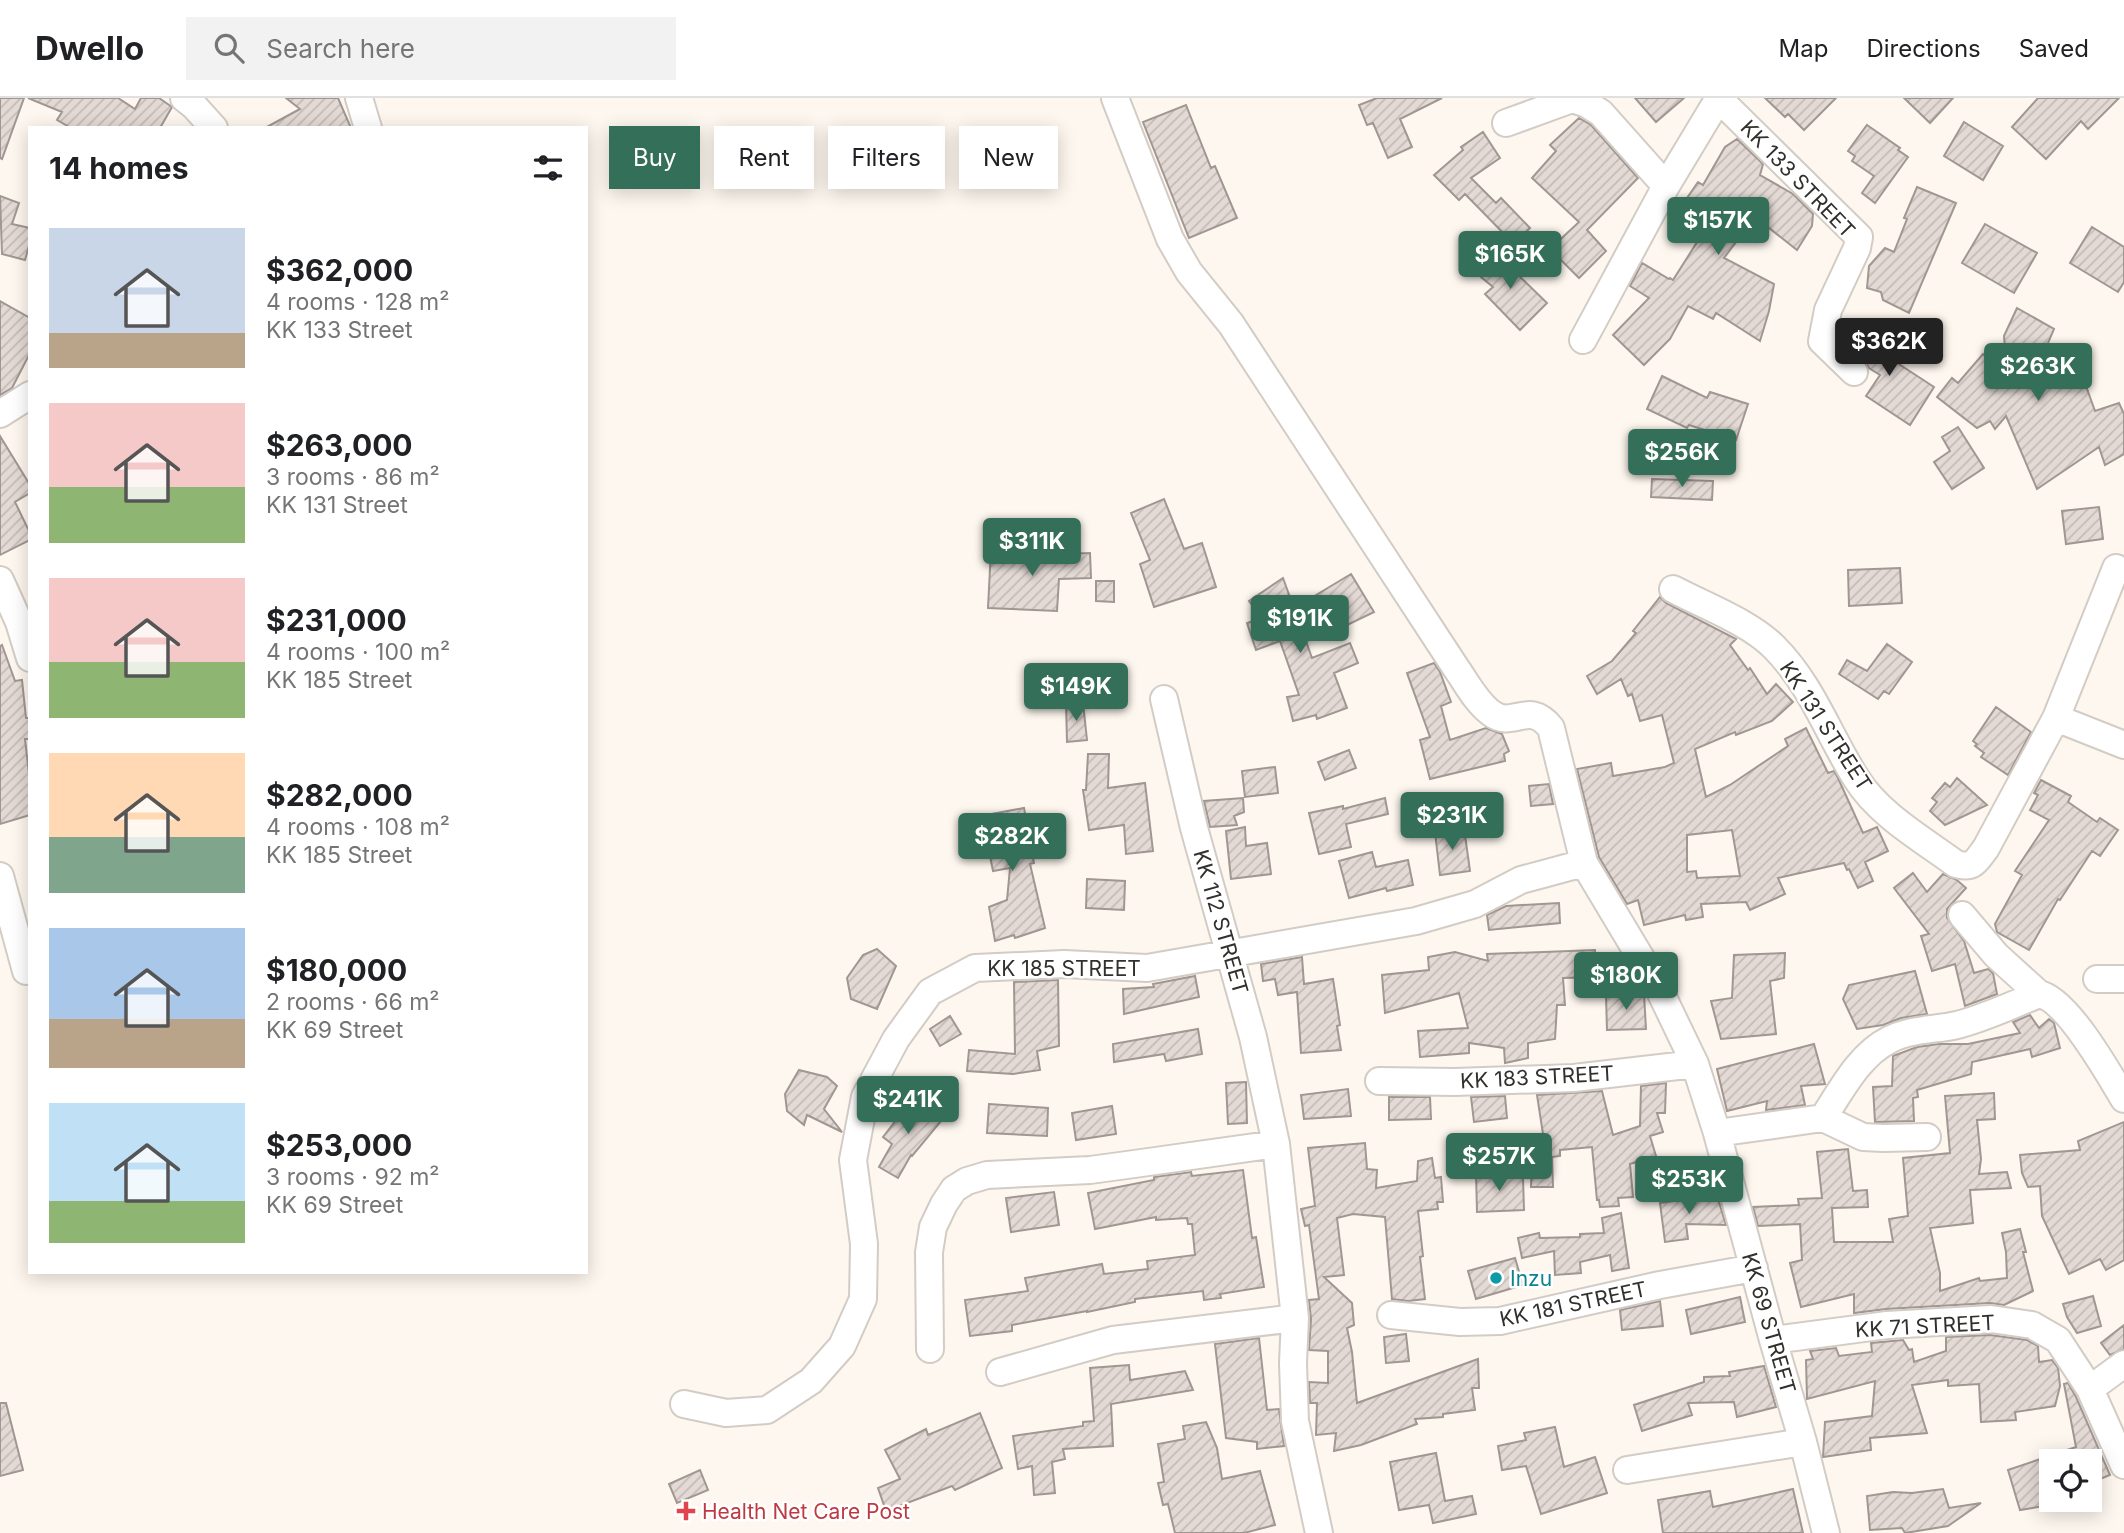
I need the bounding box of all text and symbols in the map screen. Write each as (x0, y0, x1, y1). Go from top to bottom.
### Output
search box (186, 17, 676, 80)
text: Dwello (35, 28, 144, 68)
icon: search (210, 29, 248, 67)
text: Search here (266, 33, 415, 64)
text: Map (1779, 34, 1828, 63)
text: Directions (1866, 34, 1981, 63)
text: Saved (2019, 34, 2089, 63)
street label: KK 133 STREET (1736, 115, 1860, 243)
chip: Buy (609, 126, 700, 189)
chip: Rent (714, 126, 814, 189)
chip: Filters (828, 126, 945, 189)
chip: New (959, 126, 1058, 189)
icon: filters (529, 149, 567, 187)
text: 14 homes (49, 150, 188, 186)
pin: $157K (1669, 198, 1767, 257)
text: $157K (1683, 206, 1753, 234)
pin: $165K (1461, 232, 1559, 291)
text: $165K (1474, 240, 1546, 268)
text: $362,000 (266, 252, 413, 288)
icon: home (105, 256, 189, 340)
text: 4 rooms · 128 m² (266, 288, 449, 316)
text: KK 133 Street (266, 316, 413, 344)
pin: $362K (1840, 318, 1938, 378)
text: $362K (1851, 327, 1927, 355)
pin: $263K (1989, 344, 2087, 403)
text: $263K (2000, 352, 2076, 380)
text: $263,000 (266, 427, 413, 463)
pin: $256K (1633, 430, 1731, 489)
icon: home (105, 431, 189, 515)
text: $256K (1644, 438, 1720, 466)
text: 3 rooms · 86 m² (266, 463, 440, 491)
text: KK 131 Street (266, 491, 408, 519)
pin: $311K (983, 518, 1081, 578)
text: $311K (999, 527, 1065, 555)
pin: $191K (1251, 596, 1349, 655)
text: $231,000 (266, 602, 407, 638)
text: $191K (1267, 604, 1333, 632)
icon: home (105, 606, 189, 690)
text: 4 rooms · 100 m² (266, 638, 450, 666)
street label: KK 131 STREET (1775, 657, 1877, 795)
pin: $149K (1027, 664, 1125, 723)
text: KK 185 Street (266, 666, 412, 694)
text: $149K (1040, 672, 1112, 700)
text: $282,000 (266, 777, 413, 813)
icon: home (105, 781, 189, 865)
pin: $231K (1403, 792, 1501, 852)
text: $231K (1417, 801, 1487, 829)
text: 4 rooms · 108 m² (266, 813, 450, 841)
pin: $282K (963, 814, 1061, 873)
text: $282K (974, 822, 1050, 850)
text: KK 185 Street (266, 841, 412, 869)
street label: KK 112 STREET (1188, 847, 1254, 997)
text: $180,000 (266, 952, 407, 988)
pin: $180K (1577, 953, 1675, 1012)
icon: home (105, 956, 189, 1040)
street label: KK 185 STREET (987, 956, 1141, 981)
text: $180K (1590, 961, 1662, 989)
text: 2 rooms · 66 m² (266, 988, 440, 1016)
text: KK 69 Street (266, 1016, 403, 1044)
street label: KK 183 STREET (1460, 1060, 1614, 1094)
pin: $241K (859, 1076, 957, 1136)
text: $241K (873, 1085, 943, 1113)
text: $253,000 (266, 1127, 412, 1163)
icon: home (105, 1131, 189, 1215)
pin: $257K (1450, 1134, 1548, 1193)
text: $257K (1462, 1142, 1536, 1170)
pin: $253K (1640, 1156, 1738, 1216)
text: 3 rooms · 92 m² (266, 1163, 439, 1191)
text: $253K (1651, 1165, 1727, 1193)
text: KK 69 Street (266, 1191, 403, 1219)
street label: KK 69 STREET (1737, 1250, 1801, 1396)
place label: Inzu (1510, 1266, 1552, 1291)
marker: Inzu (1488, 1270, 1504, 1286)
street label: KK 181 STREET (1497, 1276, 1649, 1332)
street label: KK 71 STREET (1855, 1310, 1995, 1342)
map controls (2039, 1449, 2102, 1512)
button: locate (2039, 1449, 2102, 1512)
place label: Health Net Care Post (702, 1499, 910, 1524)
marker: Health Net Care Post (676, 1501, 696, 1521)

